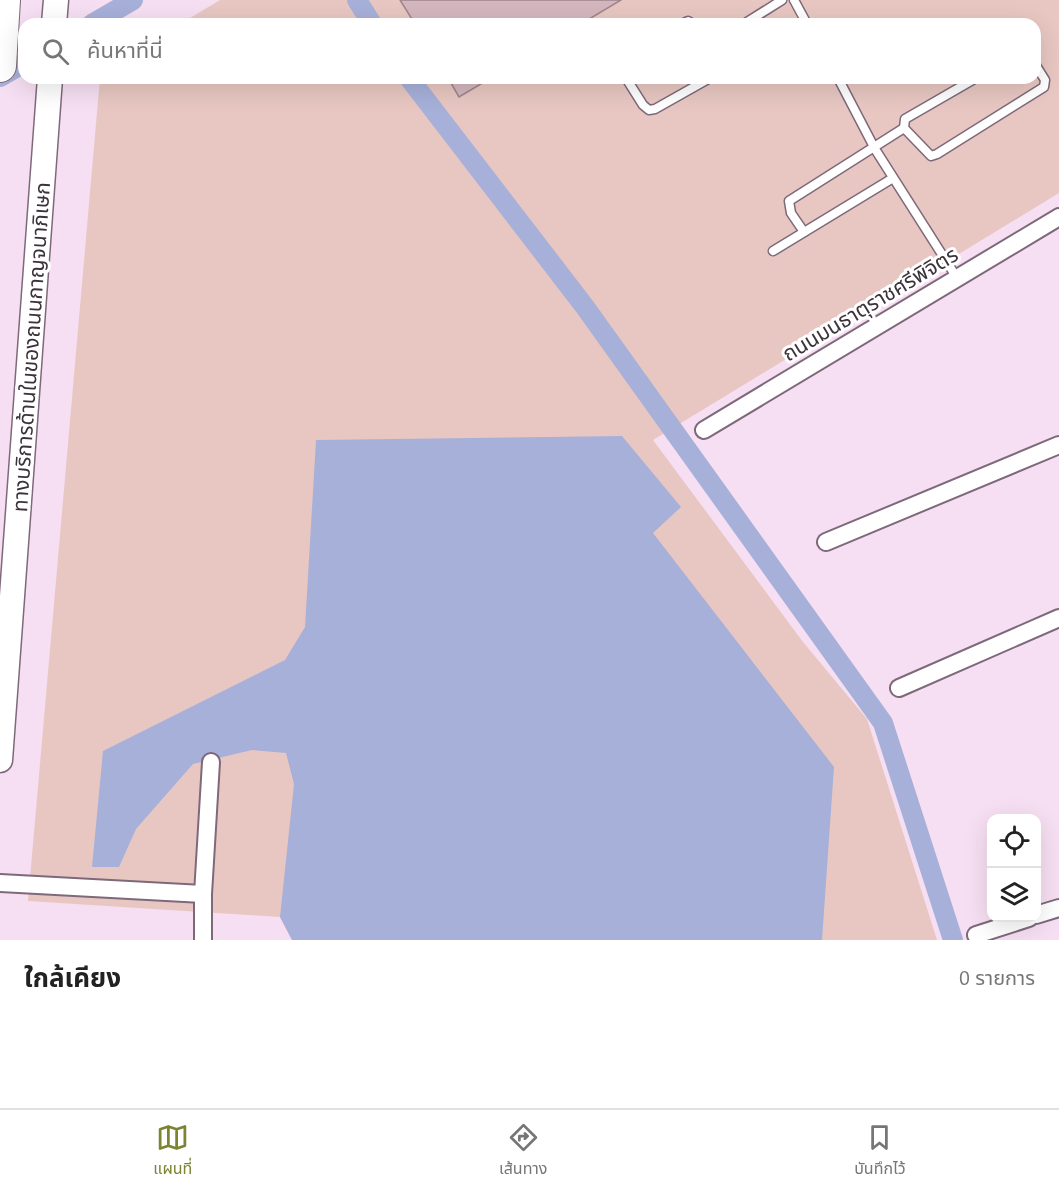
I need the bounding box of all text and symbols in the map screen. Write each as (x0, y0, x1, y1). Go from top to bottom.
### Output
search box (18, 18, 1041, 84)
icon: search (39, 35, 72, 68)
text: ค้นหาที่นี่ (87, 36, 163, 64)
street label: ทางบริการด้านในของถนนกาญจนาภิเษก (6, 181, 56, 513)
street label: ถนนมนธาตุราชศรีพิจิตร (777, 241, 963, 367)
map controls (987, 814, 1041, 922)
button: locate (987, 814, 1041, 868)
button: layers (987, 868, 1041, 922)
text: ใกล้เคียง (24, 961, 121, 994)
text: 0 รายการ (959, 965, 1035, 991)
tab: แผนที่ (153, 1121, 192, 1181)
tab: เส้นทาง (499, 1121, 547, 1181)
tab: บันทึกไว้ (854, 1121, 906, 1181)

